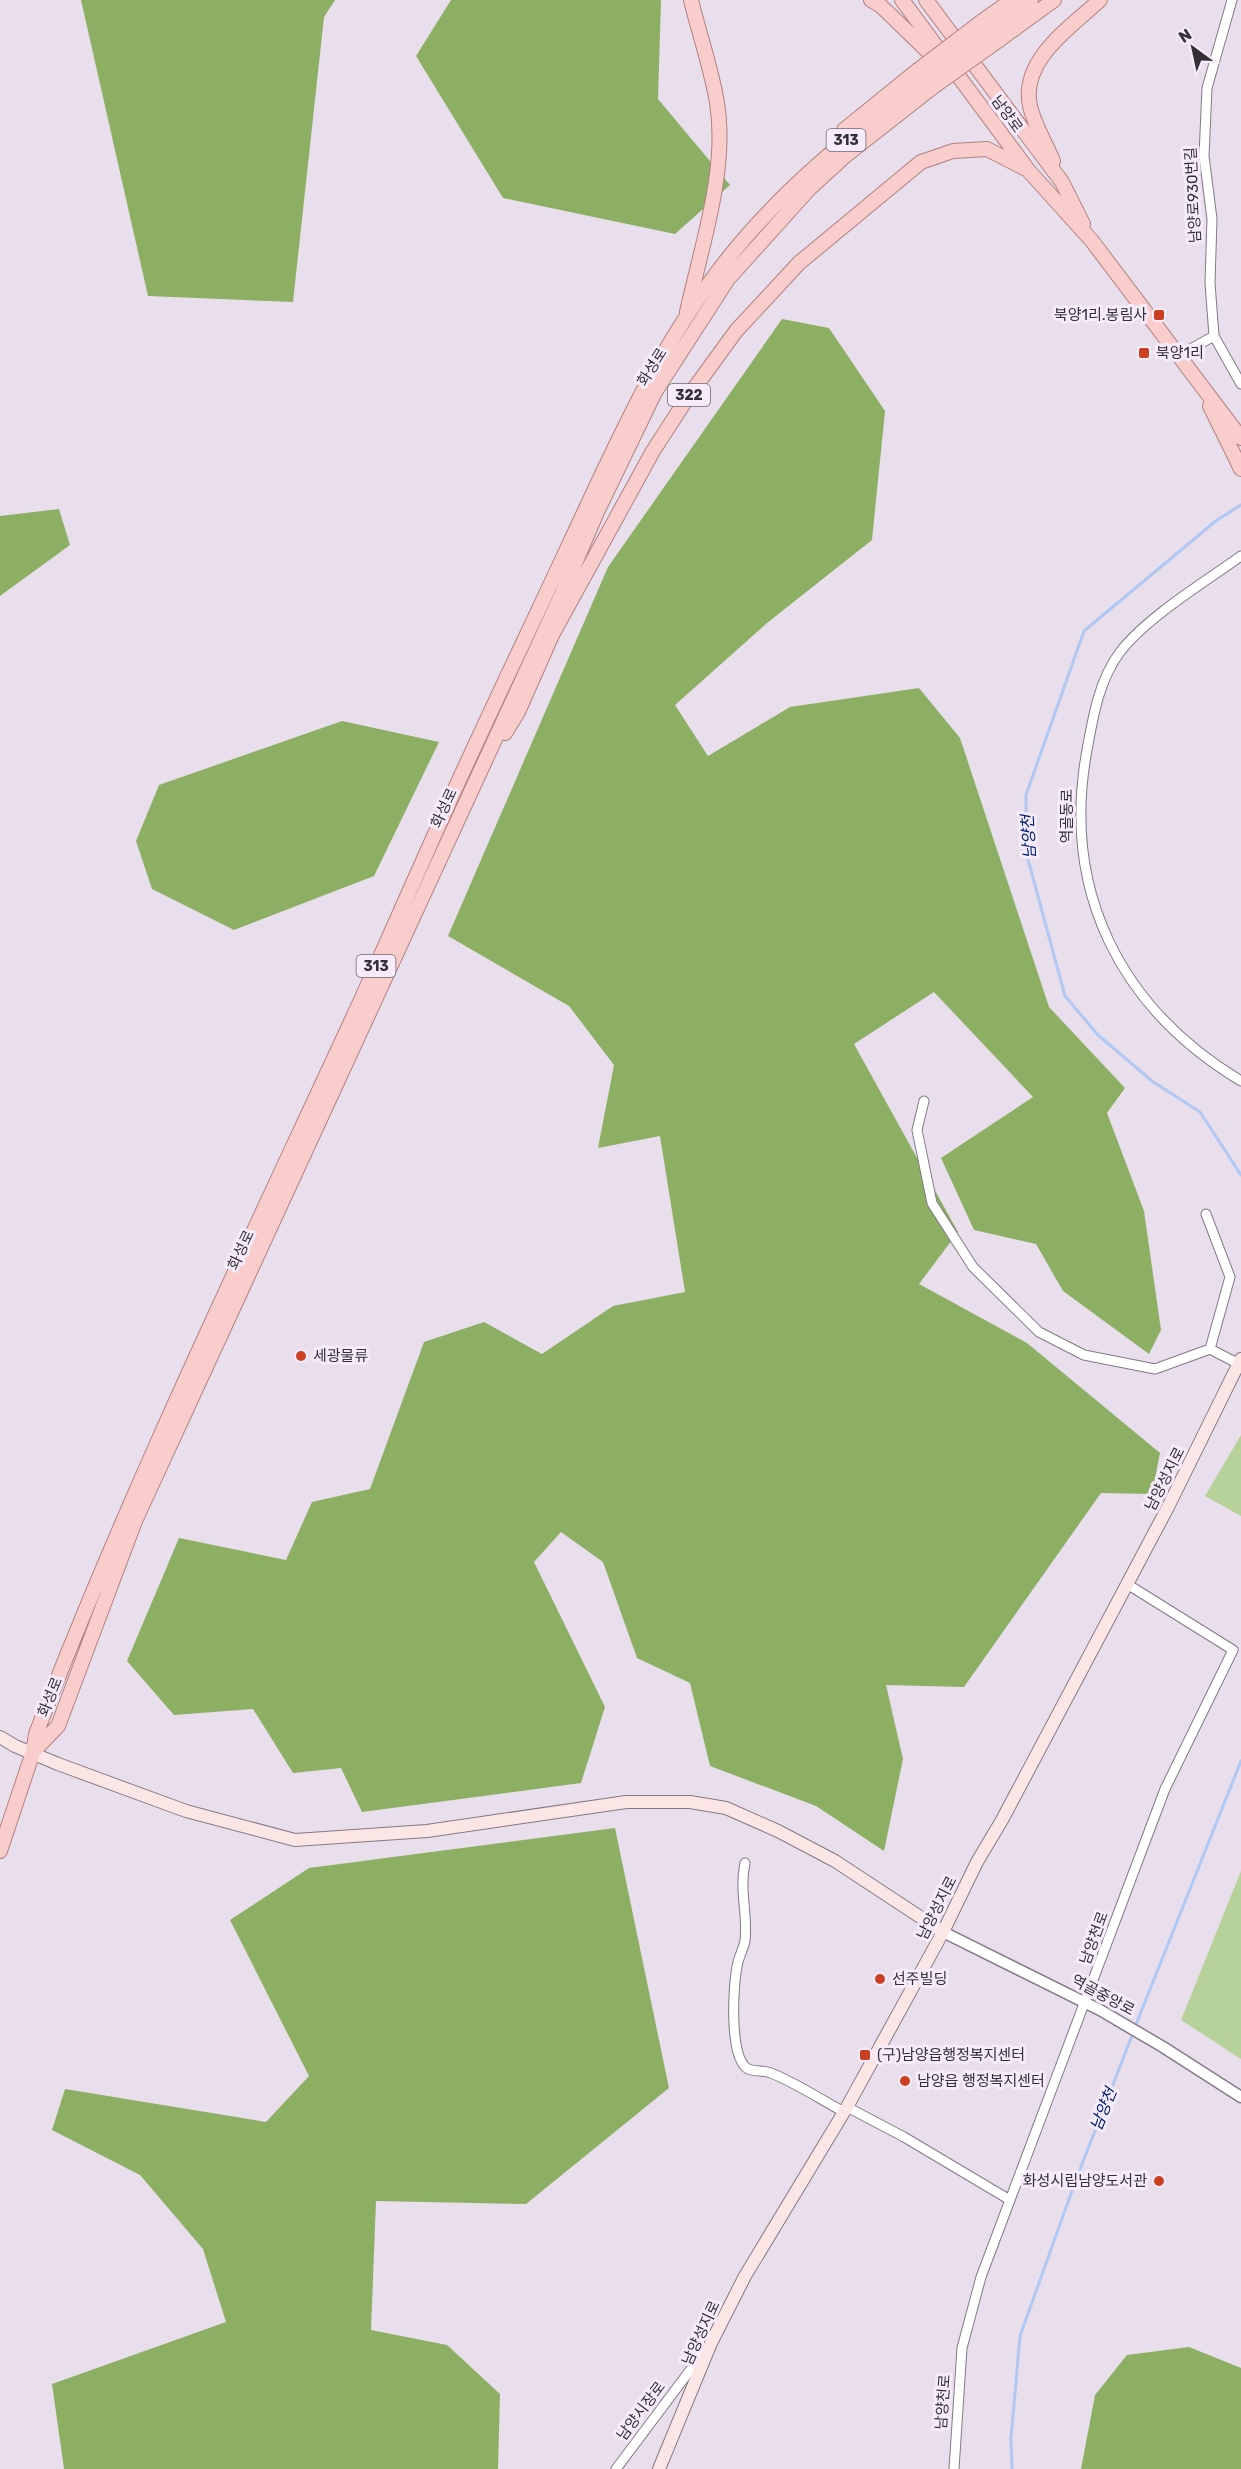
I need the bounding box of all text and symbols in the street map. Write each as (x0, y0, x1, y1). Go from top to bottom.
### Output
north arrow (1163, 18, 1223, 78)
text: N (1175, 25, 1195, 47)
street label: 남양로 (988, 92, 1026, 136)
road number: 313 (826, 129, 866, 151)
street label: 남양로930번길 (1181, 146, 1205, 244)
place label: 북양1리.봉림사 (1054, 306, 1147, 324)
marker: 북양1리.봉림사 (1152, 308, 1166, 322)
place label: 북양1리 (1156, 344, 1204, 362)
street label: 화성로 (633, 345, 671, 389)
marker: 북양1리 (1137, 346, 1151, 360)
road number: 322 (668, 384, 710, 406)
street label: 화성로 (427, 785, 461, 831)
street label: 역골동로 (1058, 788, 1076, 844)
water label: 남양천 (1018, 812, 1039, 860)
road number: 313 (356, 955, 395, 977)
street label: 화성로 (224, 1227, 258, 1273)
place label: 세광물류 (313, 1347, 368, 1365)
marker: 세광물류 (294, 1349, 308, 1363)
street label: 남양성지로 (1141, 1444, 1189, 1514)
street label: 화성로 (34, 1674, 66, 1720)
street label: 남양성지로 (913, 1873, 961, 1943)
street label: 남양천로 (1076, 1909, 1112, 1967)
place label: 선주빌딩 (892, 1970, 947, 1988)
street label: 역골중앙로 (1068, 1971, 1138, 2019)
marker: 선주빌딩 (873, 1972, 887, 1986)
place label: (구)남양읍행정복지센터 (877, 2046, 1025, 2064)
marker: (구)남양읍행정복지센터 (858, 2048, 872, 2062)
place label: 남양읍 행정복지센터 (917, 2072, 1045, 2090)
marker: 남양읍 행정복지센터 (898, 2074, 912, 2088)
water label: 남양천 (1086, 2083, 1121, 2133)
place label: 화성시립남양도서관 (1023, 2172, 1147, 2190)
marker: 화성시립남양도서관 (1152, 2174, 1166, 2188)
street label: 남양성지로 (678, 2298, 724, 2368)
street label: 남양천로 (932, 2374, 954, 2430)
street label: 남양시장로 (613, 2378, 669, 2444)

